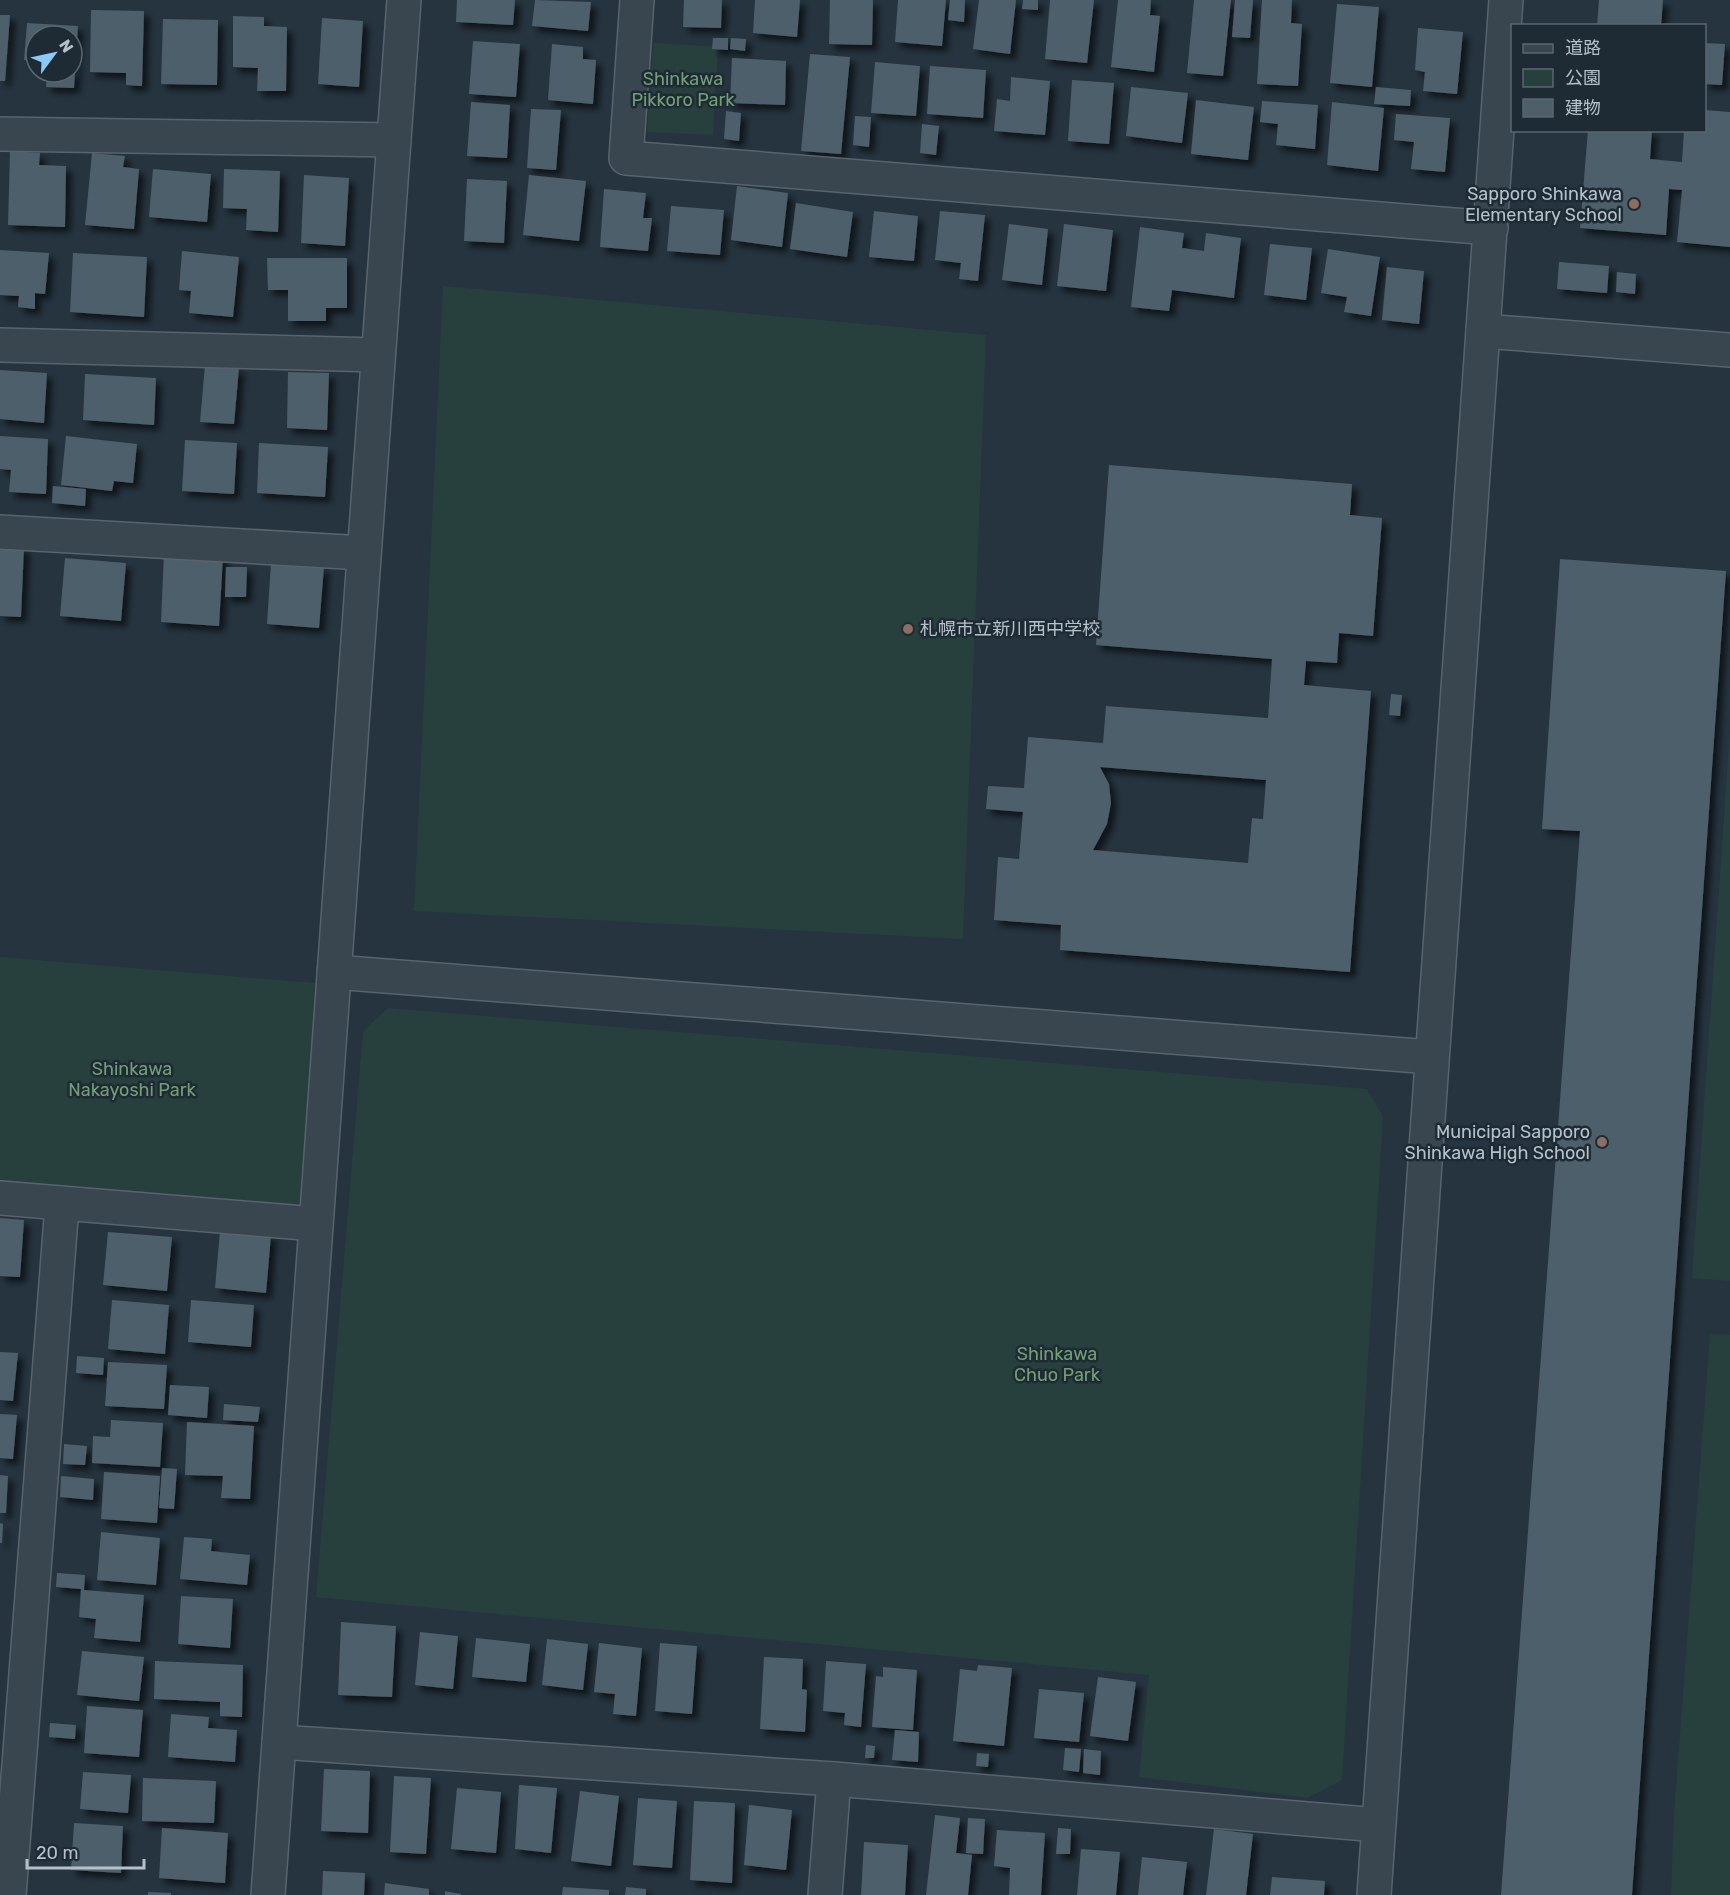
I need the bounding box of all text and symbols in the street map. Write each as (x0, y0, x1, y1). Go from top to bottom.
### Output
north arrow (24, 24, 84, 84)
legend (1511, 24, 1706, 132)
text: N (55, 36, 77, 56)
text: 道路 (1565, 37, 1601, 59)
text: 公園 (1565, 67, 1601, 89)
park label: Shinkawa Pikkoro Park (631, 68, 735, 111)
text: 建物 (1565, 97, 1601, 119)
place label: Sapporo Shinkawa Elementary School (1465, 183, 1622, 226)
marker: Sapporo Shinkawa Elementary School (1627, 197, 1641, 211)
place label: 札幌市立新川西中学校 (920, 618, 1100, 640)
marker: 札幌市立新川西中学校 (901, 622, 915, 636)
park label: Shinkawa Nakayoshi Park (68, 1058, 197, 1101)
place label: Municipal Sapporo Shinkawa High School (1405, 1121, 1590, 1164)
marker: Municipal Sapporo Shinkawa High School (1595, 1135, 1609, 1149)
park label: Shinkawa Chuo Park (1014, 1343, 1101, 1386)
scale bar (27, 1832, 144, 1870)
text: 20 m (36, 1842, 78, 1864)

